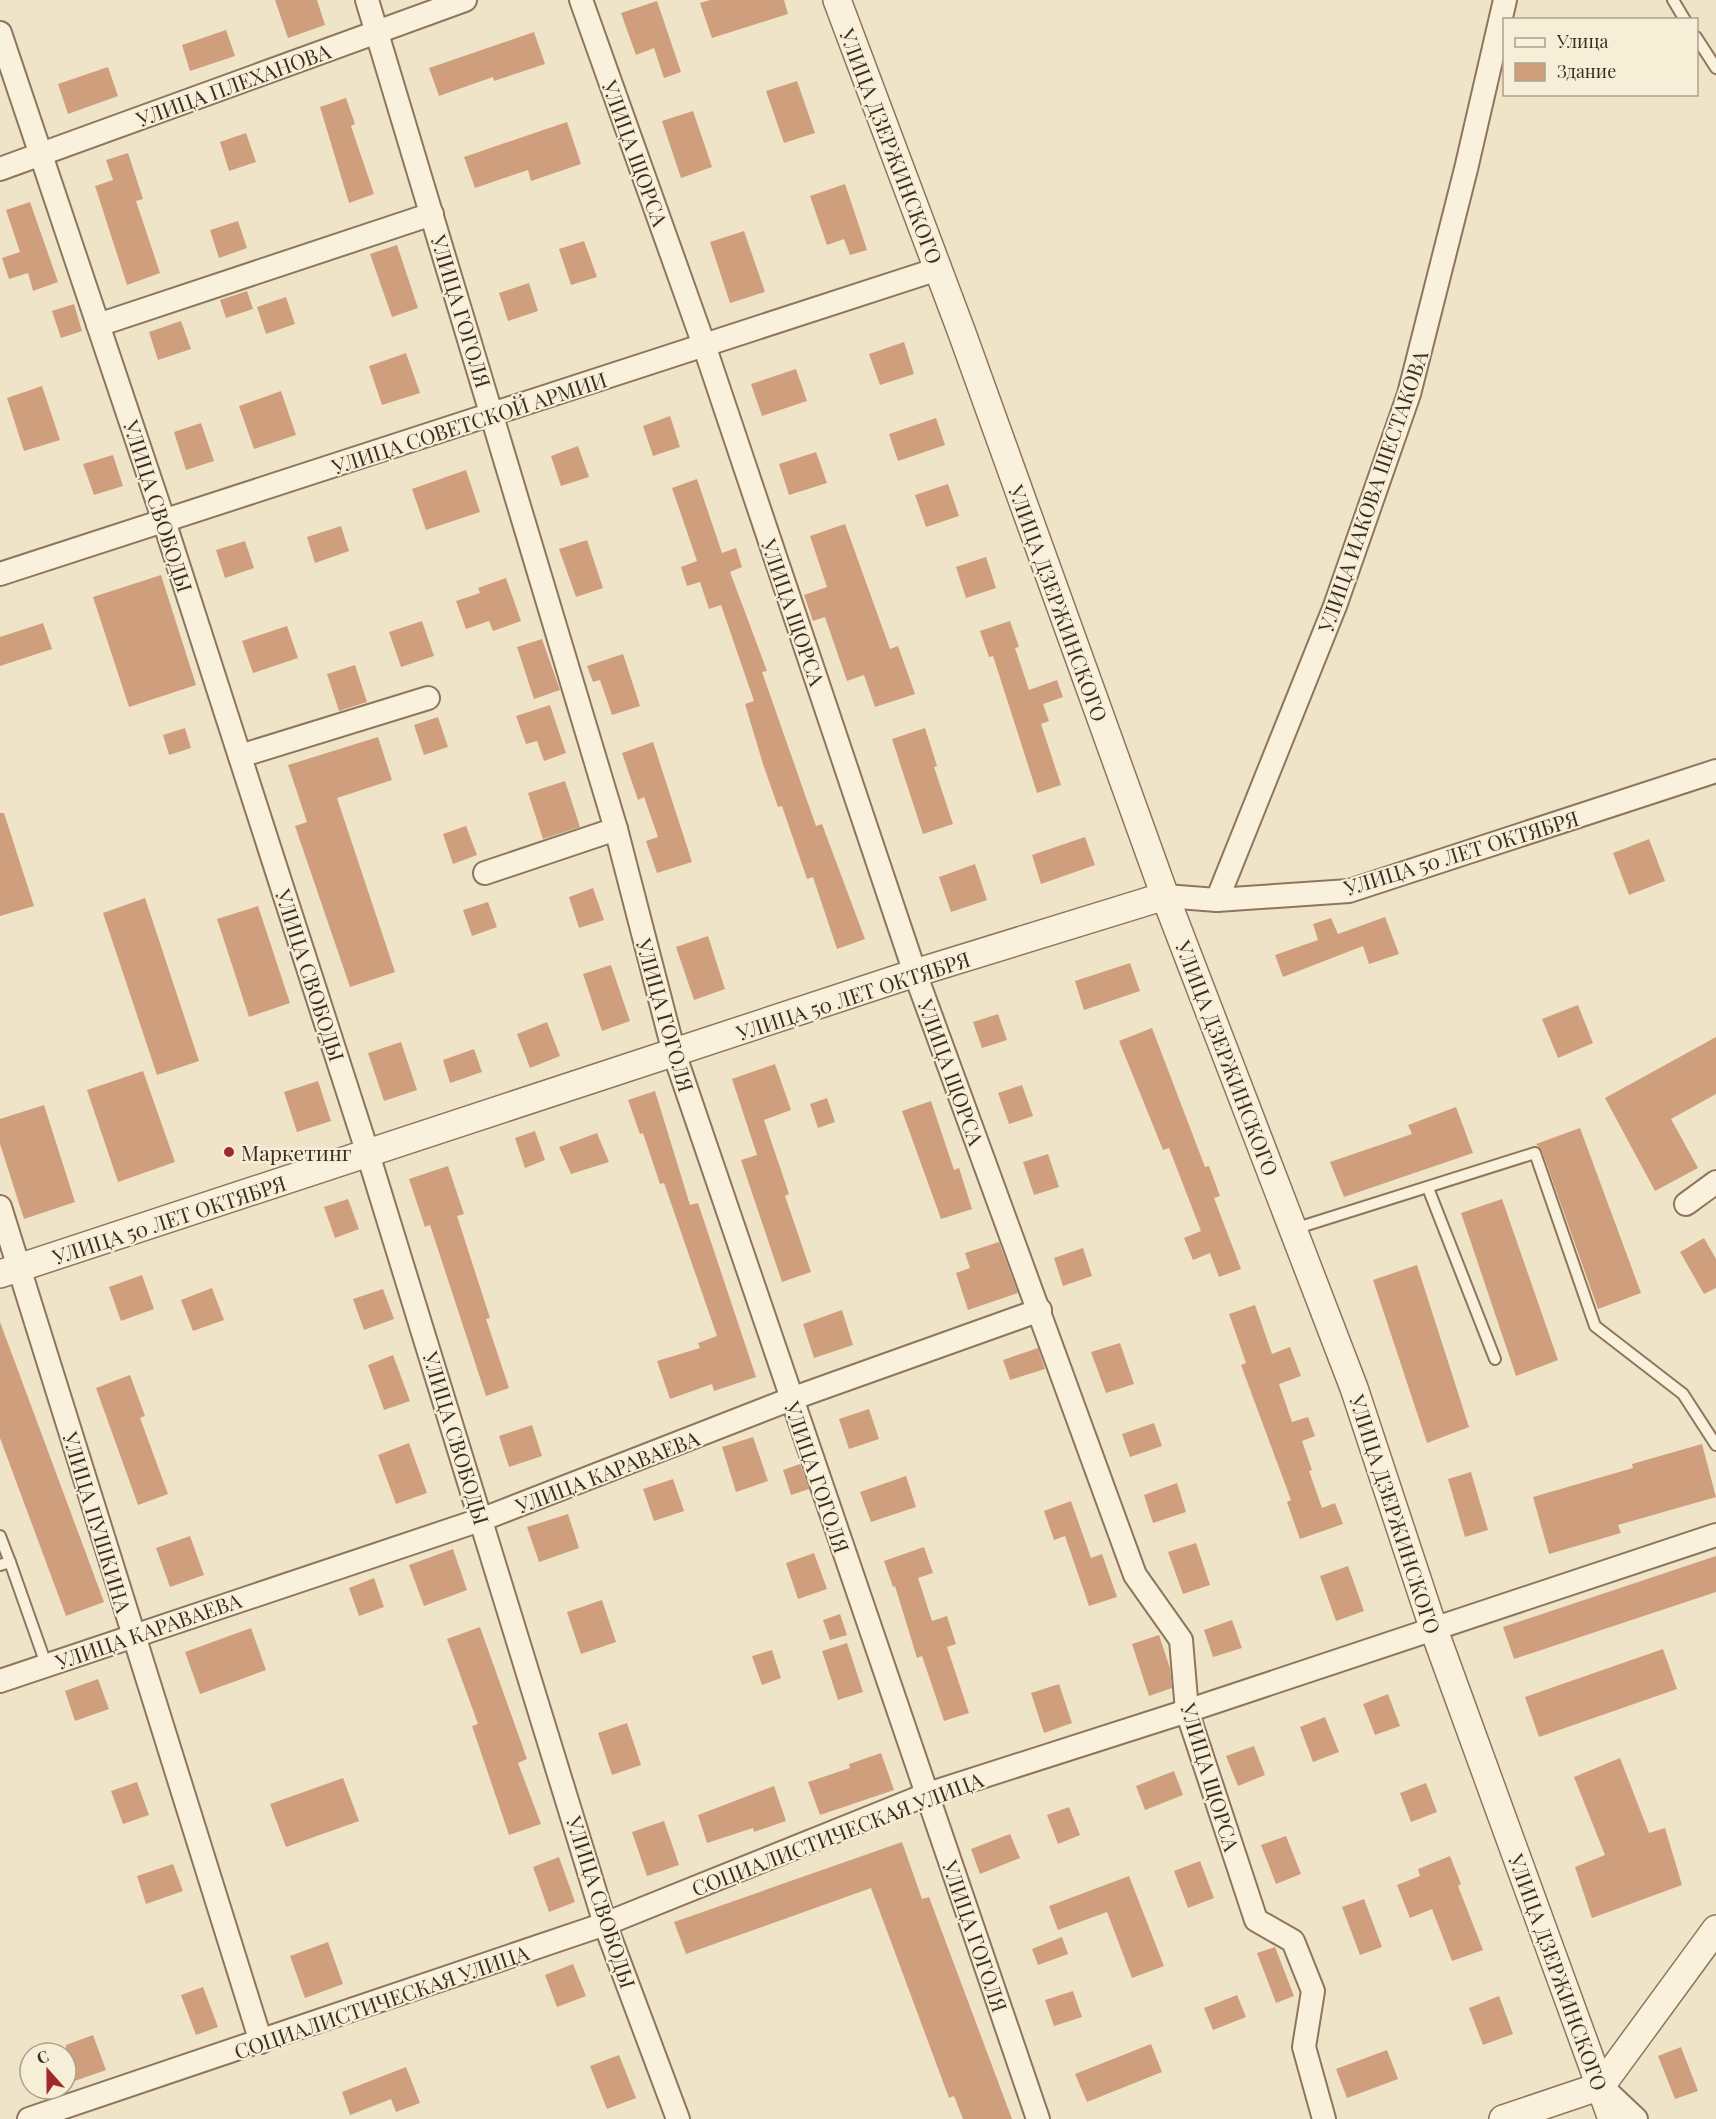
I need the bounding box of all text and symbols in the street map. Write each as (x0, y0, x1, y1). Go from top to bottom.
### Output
legend (1503, 18, 1698, 96)
street label: УЛИЦА ДЗЕРЖИНСКОГО (834, 23, 950, 268)
text: Улица (1556, 29, 1608, 53)
street label: УЛИЦА ПЛЕХАНОВА (131, 36, 335, 132)
text: Здание (1557, 59, 1616, 83)
street label: УЛИЦА ЩОРСА (596, 75, 676, 231)
street label: УЛИЦА ГОГОЛЯ (425, 230, 499, 391)
street label: УЛИЦА ИАКОВА ШЕСТАКОВА (1310, 346, 1434, 637)
street label: УЛИЦА СОВЕТСКОЙ АРМИИ (327, 364, 610, 480)
street label: УЛИЦА СВОБОДЫ (118, 415, 200, 596)
street label: УЛИЦА ДЗЕРЖИНСКОГО (1003, 480, 1115, 725)
street label: УЛИЦА ЩОРСА (755, 534, 832, 690)
street label: УЛИЦА 50 ЛЕТ ОКТЯБРЯ (1339, 803, 1582, 901)
street label: УЛИЦА СВОБОДЫ (270, 884, 352, 1065)
street label: УЛИЦА ГОГОЛЯ (630, 934, 701, 1095)
street label: УЛИЦА ДЗЕРЖИНСКОГО (1170, 935, 1286, 1180)
street label: УЛИЦА 50 ЛЕТ ОКТЯБРЯ (732, 944, 973, 1046)
street label: УЛИЦА ЩОРСА (912, 994, 992, 1150)
place label: Маркетинг (241, 1138, 352, 1166)
marker: Маркетинг (222, 1145, 236, 1159)
street label: УЛИЦА 50 ЛЕТ ОКТЯБРЯ (48, 1168, 289, 1270)
street label: УЛИЦА СВОБОДЫ (417, 1347, 497, 1528)
street label: УЛИЦА ДЗЕРЖИНСКОГО (1344, 1390, 1448, 1637)
street label: УЛИЦА ГОГОЛЯ (779, 1397, 857, 1556)
street label: УЛИЦА КАРАВАЕВА (510, 1423, 704, 1519)
street label: УЛИЦА ПУШКИНА (57, 1427, 139, 1617)
street label: УЛИЦА КАРАВАЕВА (50, 1585, 245, 1675)
street label: УЛИЦА ЩОРСА (1175, 1699, 1247, 1855)
street label: СОЦИАЛИСТИЧЕСКАЯ УЛИЦА (687, 1764, 987, 1902)
street label: УЛИЦА СВОБОДЫ (561, 1811, 643, 1992)
street label: УЛИЦА ДЗЕРЖИНСКОГО (1503, 1849, 1615, 2094)
street label: УЛИЦА ГОГОЛЯ (937, 1856, 1015, 2015)
street label: СОЦИАЛИСТИЧЕСКАЯ УЛИЦА (230, 1937, 533, 2065)
north arrow (18, 2041, 78, 2101)
text: С (33, 2045, 51, 2068)

